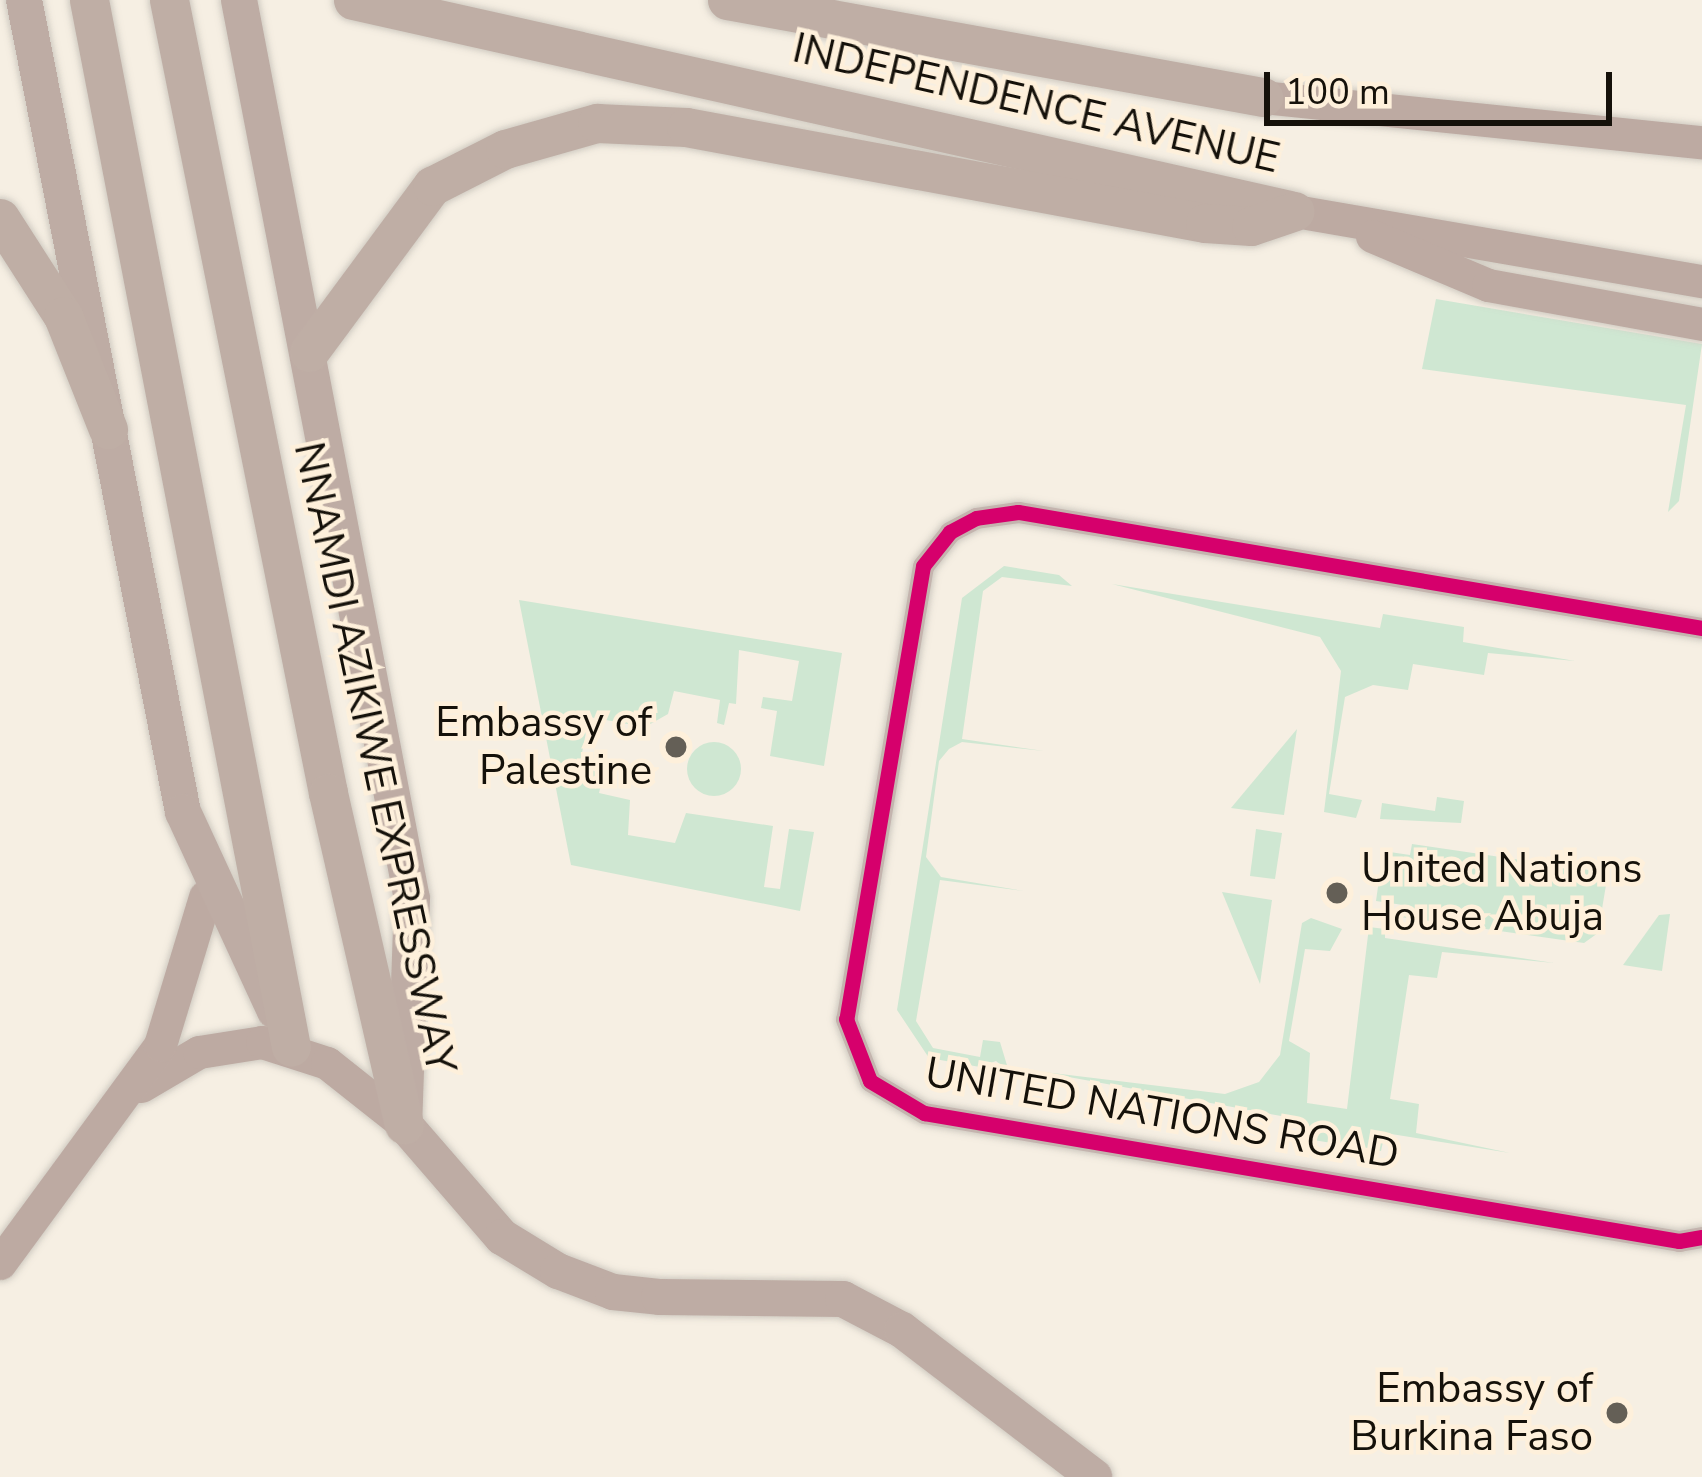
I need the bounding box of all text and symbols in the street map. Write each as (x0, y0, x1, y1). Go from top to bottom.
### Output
street label: INDEPENDENCE AVENUE (788, 23, 1284, 185)
scale bar (1270, 48, 1618, 122)
text: 100 m (1285, 68, 1390, 117)
street label: NNAMDI AZIKIWE EXPRESSWAY (282, 438, 466, 1078)
place label: Embassy of Palestine (435, 698, 652, 796)
marker: Embassy of Palestine (663, 734, 689, 760)
place label: United Nations House Abuja (1361, 844, 1642, 942)
marker: United Nations House Abuja (1324, 880, 1350, 906)
street label: UNITED NATIONS ROAD (921, 1048, 1403, 1180)
place label: Embassy of Burkina Faso (1350, 1364, 1593, 1462)
marker: Embassy of Burkina Faso (1604, 1400, 1630, 1426)

